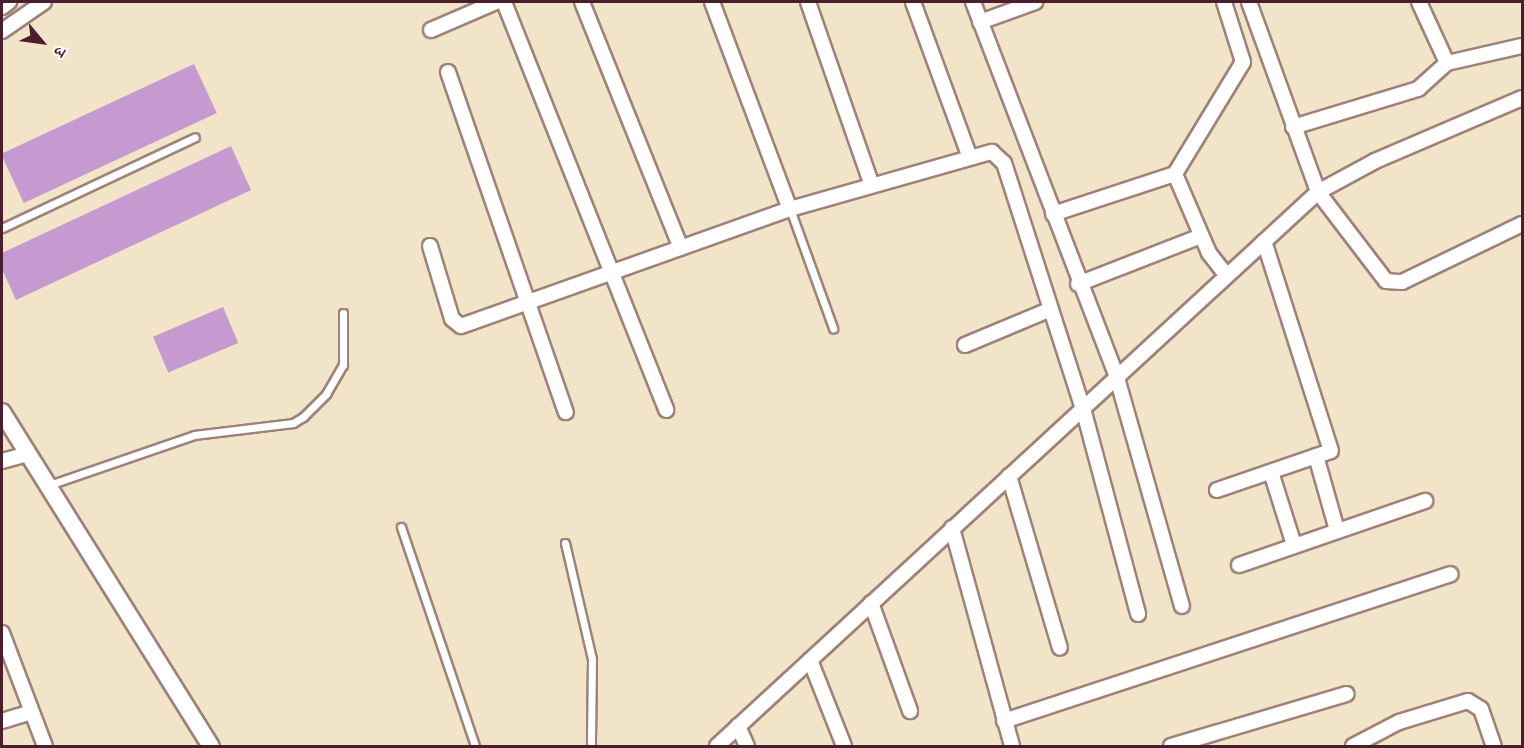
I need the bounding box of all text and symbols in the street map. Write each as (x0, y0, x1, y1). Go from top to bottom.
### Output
north arrow (12, 12, 72, 72)
text: उ (46, 42, 70, 60)

